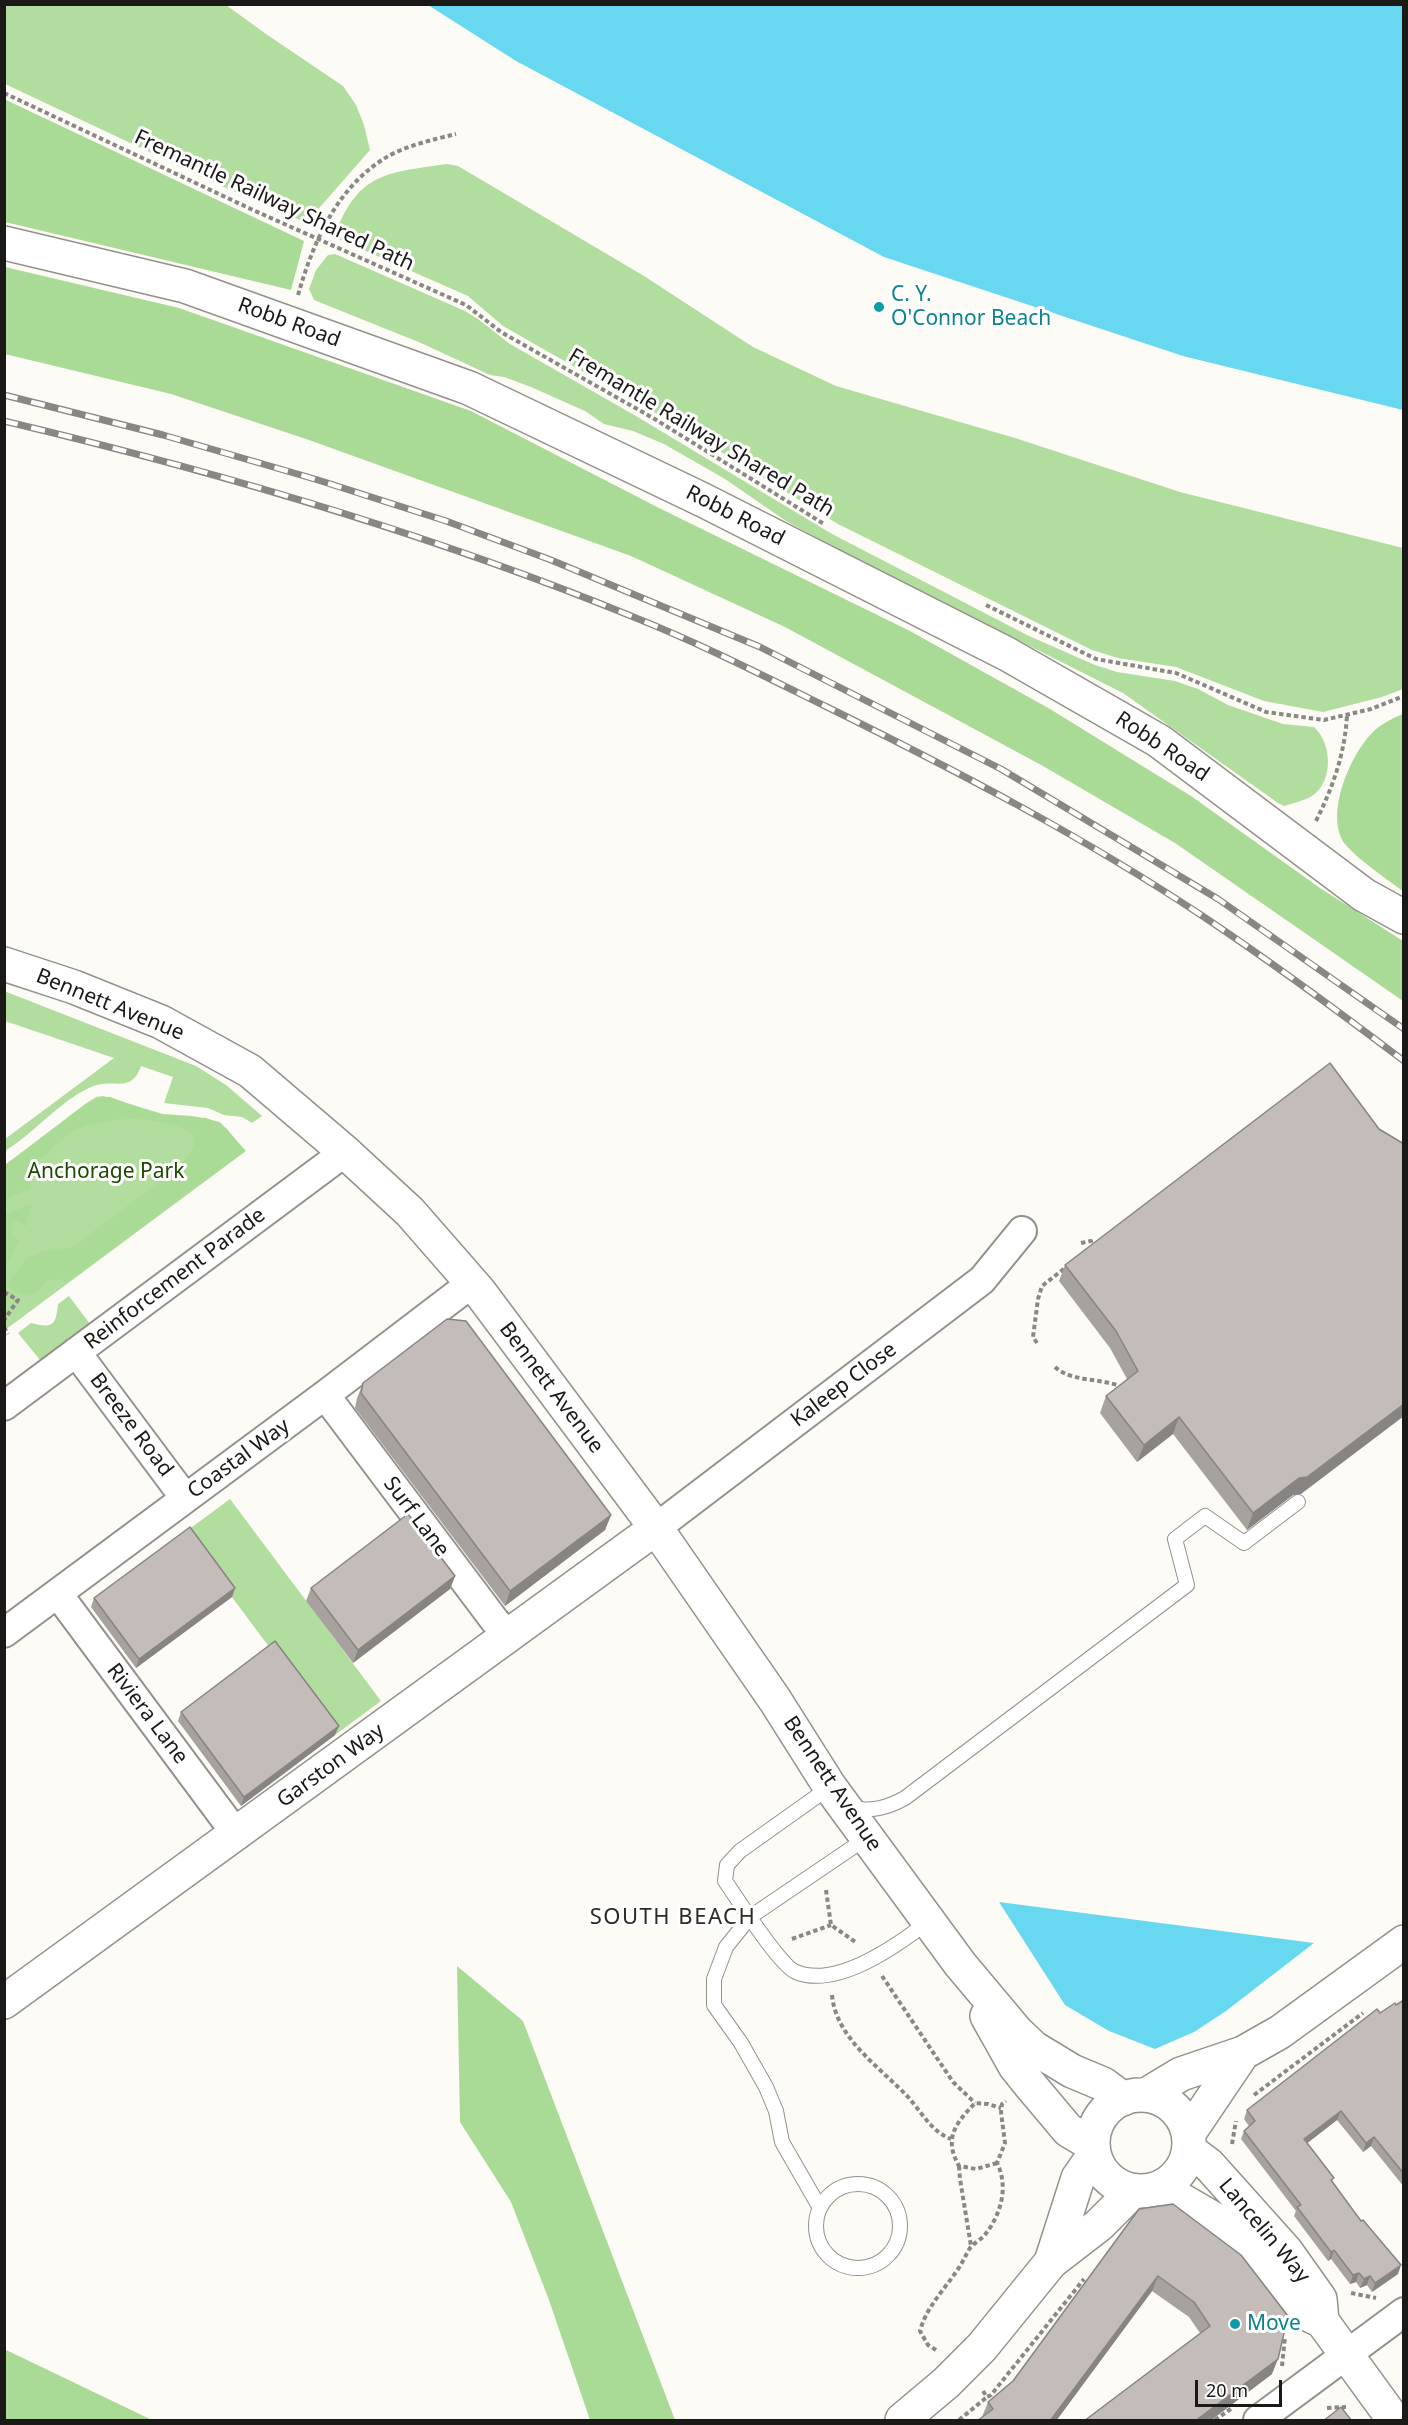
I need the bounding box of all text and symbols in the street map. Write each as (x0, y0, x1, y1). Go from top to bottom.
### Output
street label: Fremantle Railway Shared Path (130, 125, 418, 277)
place label: C. Y. O'Connor Beach (891, 282, 1051, 332)
street label: Robb Road (234, 293, 344, 353)
marker: C. Y. O'Connor Beach (872, 300, 886, 314)
street label: Fremantle Railway Shared Path (564, 343, 838, 523)
street label: Robb Road (681, 480, 789, 552)
street label: Robb Road (1110, 706, 1214, 788)
street label: Bennett Avenue (32, 964, 188, 1046)
park label: Anchorage Park (28, 1159, 184, 1185)
street label: Reinforcement Parade (79, 1203, 271, 1355)
street label: Bennett Avenue (494, 1317, 608, 1459)
street label: Kaleep Close (786, 1337, 902, 1433)
street label: Breeze Road (84, 1368, 178, 1482)
street label: Coastal Way (183, 1414, 295, 1504)
street label: Surf Lane (378, 1472, 454, 1562)
street label: Riviera Lane (101, 1659, 193, 1769)
street label: Bennett Avenue (777, 1712, 887, 1856)
street label: Garston Way (273, 1719, 389, 1813)
district label: SOUTH BEACH (590, 1905, 756, 1931)
street label: Lancelin Way (1213, 2174, 1315, 2288)
place label: Move (1247, 2311, 1301, 2337)
marker: Move (1228, 2317, 1242, 2331)
scale bar (1198, 2368, 1285, 2406)
text: 20 m (1206, 2378, 1248, 2402)

